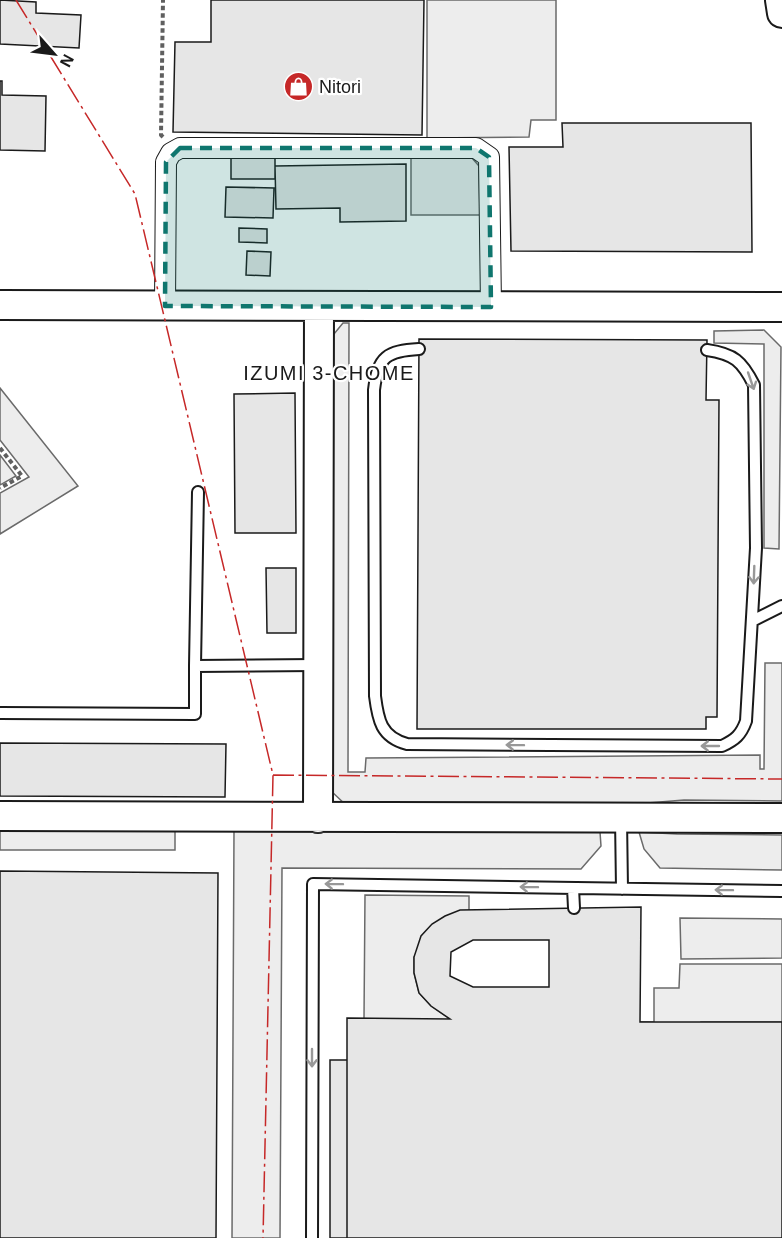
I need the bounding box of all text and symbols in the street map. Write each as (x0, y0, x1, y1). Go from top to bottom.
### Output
north arrow (24, 24, 84, 84)
text: N (57, 52, 77, 70)
shop icon: Nitori (282, 71, 314, 103)
place label: Nitori (319, 77, 361, 97)
district label: IZUMI 3-CHOME (243, 362, 415, 384)
one-way arrow (746, 372, 757, 390)
one-way arrow (749, 565, 760, 585)
one-way arrow (505, 739, 525, 751)
one-way arrow (700, 740, 720, 752)
one-way arrow (324, 879, 344, 890)
one-way arrow (519, 881, 539, 893)
one-way arrow (714, 884, 734, 896)
one-way arrow (306, 1048, 318, 1068)

